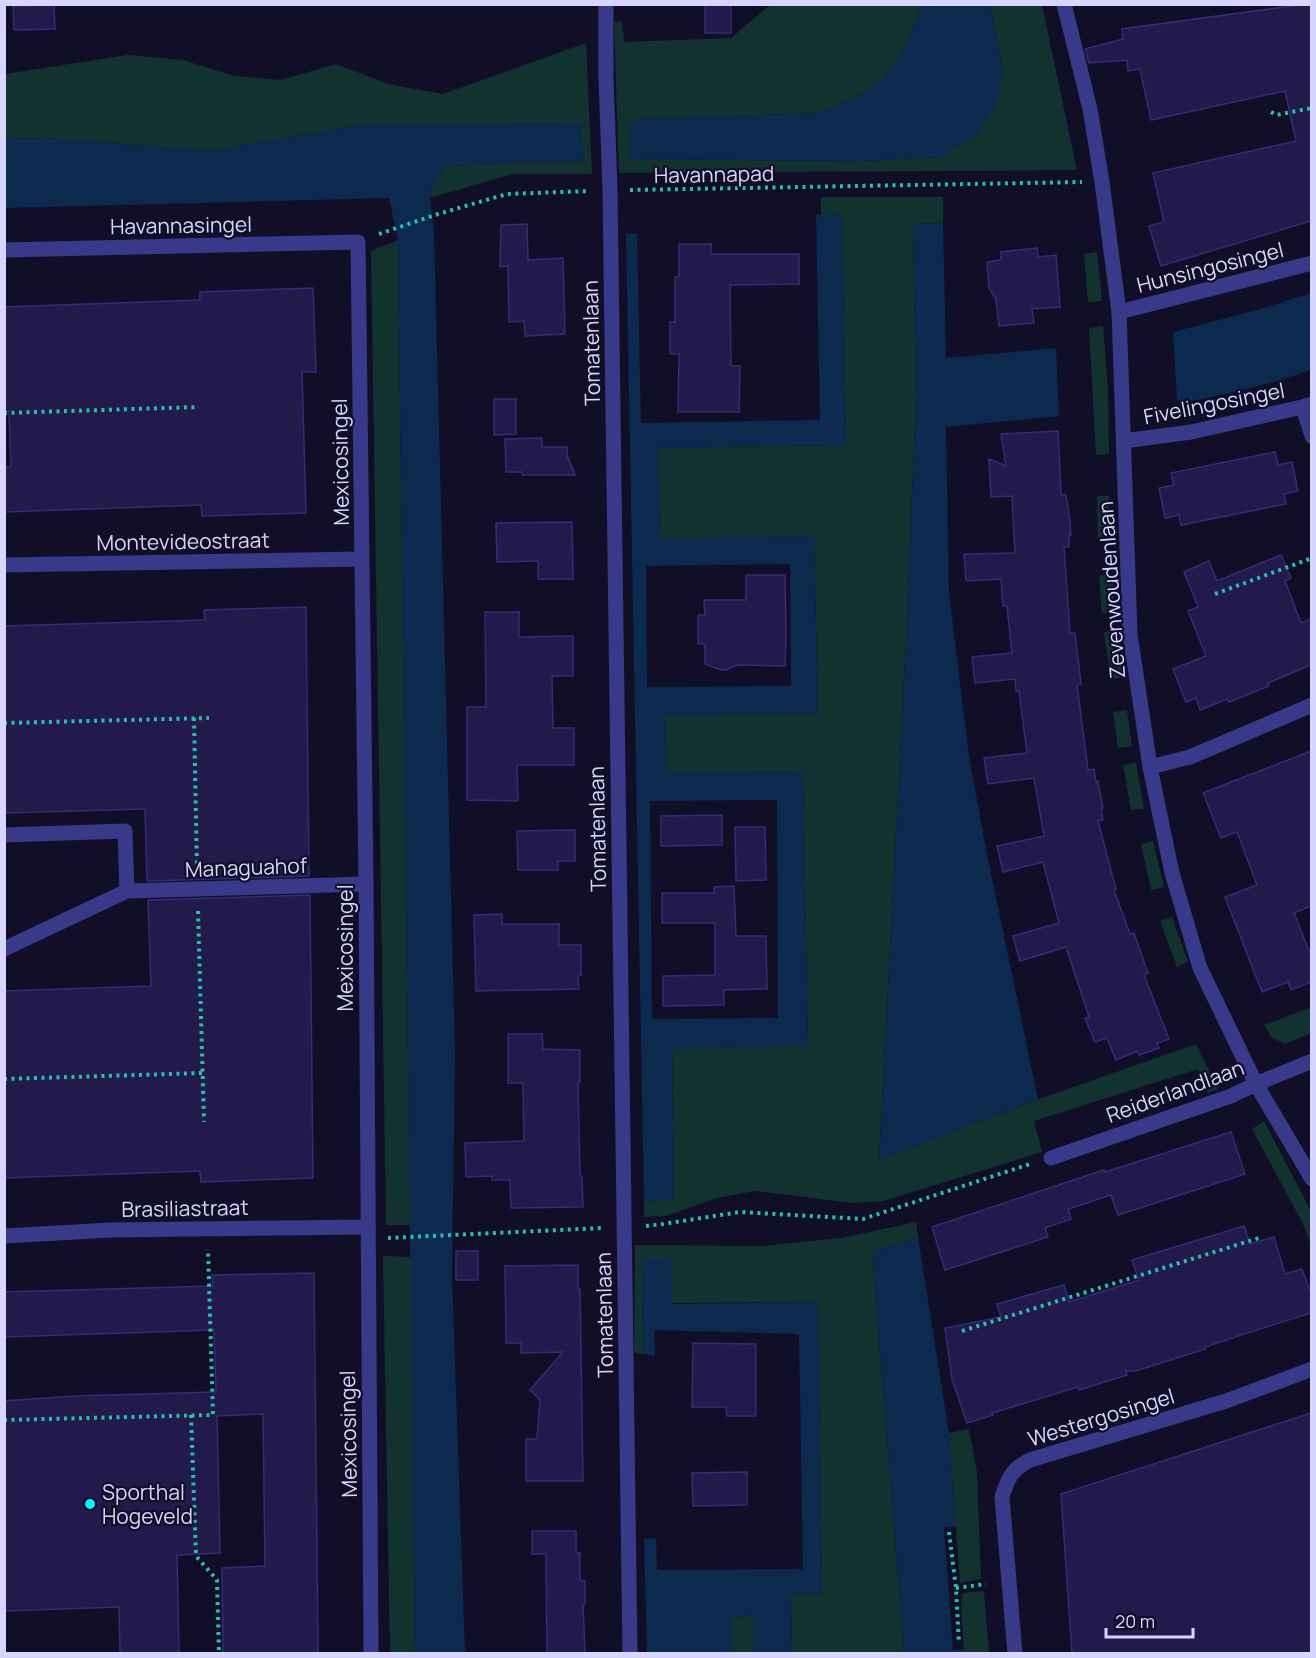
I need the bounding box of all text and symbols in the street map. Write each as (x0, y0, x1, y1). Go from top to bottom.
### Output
street label: Havannapad (654, 159, 774, 189)
street label: Havannasingel (110, 210, 252, 240)
street label: Hunsingosingel (1134, 235, 1286, 299)
street label: Tomatenlaan (576, 280, 606, 406)
street label: Fivelingosingel (1141, 376, 1287, 430)
street label: Mexicosingel (325, 398, 355, 526)
street label: Zevenwoudenlaan (1091, 500, 1131, 680)
street label: Montevideostraat (96, 525, 270, 557)
street label: Tomatenlaan (582, 766, 612, 892)
street label: Managuahof (184, 851, 308, 883)
street label: Mexicosingel (331, 884, 359, 1012)
street label: Reiderlandlaan (1102, 1053, 1248, 1129)
street label: Brasiliastraat (121, 1193, 249, 1223)
street label: Tomatenlaan (589, 1252, 619, 1378)
street label: Mexicosingel (333, 1370, 363, 1498)
street label: Westergosingel (1024, 1381, 1178, 1453)
place label: Sporthal Hogeveld (102, 1478, 193, 1530)
marker: Sporthal Hogeveld (83, 1497, 97, 1511)
scale bar (1106, 1601, 1193, 1639)
text: 20 m (1115, 1609, 1155, 1633)

